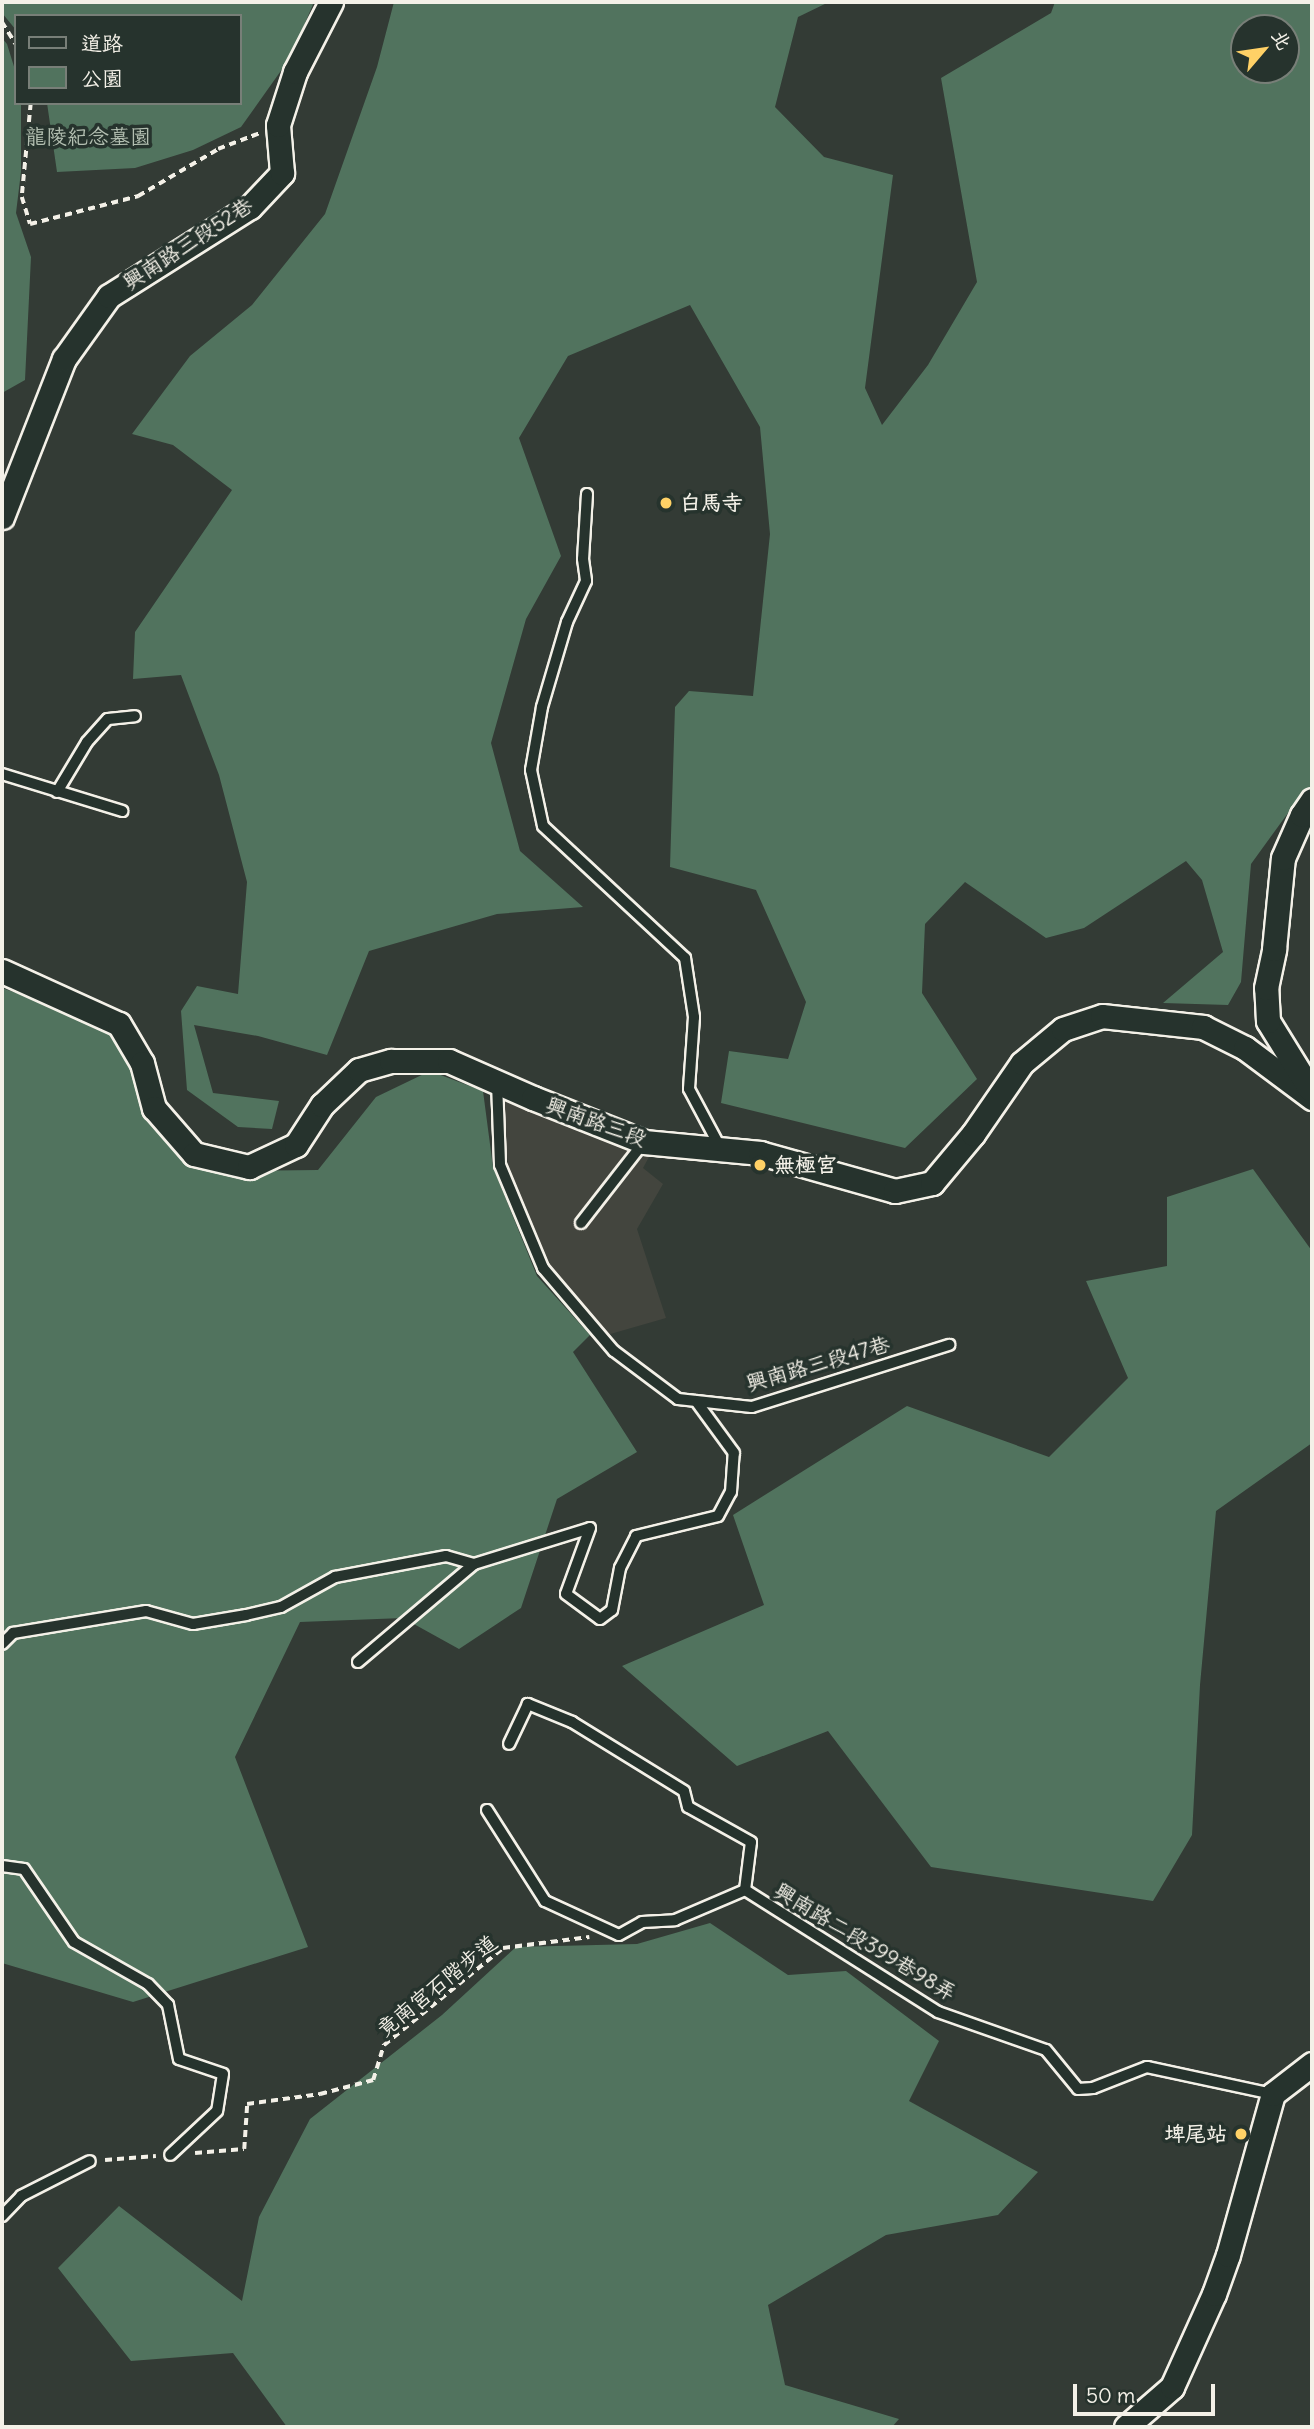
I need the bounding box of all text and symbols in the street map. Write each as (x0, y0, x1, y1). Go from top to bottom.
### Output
legend (14, 14, 242, 105)
north arrow (1230, 14, 1300, 84)
text: 北 (1267, 26, 1297, 54)
text: 道路 (81, 30, 123, 57)
text: 公園 (81, 65, 123, 92)
park label: 龍陵紀念墓園 (25, 124, 151, 150)
street label: 興南路三段52巷 (118, 193, 258, 295)
place label: 白馬寺 (680, 490, 743, 516)
marker: 白馬寺 (658, 495, 674, 511)
street label: 興南路三段 (542, 1092, 650, 1152)
place label: 無極宮 (774, 1152, 837, 1178)
marker: 無極宮 (752, 1157, 768, 1173)
street label: 興南路三段47巷 (743, 1331, 893, 1397)
street label: 興南路二段399巷98弄 (770, 1878, 960, 2006)
street label: 竟南宮石階步道 (372, 1930, 502, 2042)
place label: 埤尾站 (1164, 2121, 1227, 2147)
marker: 埤尾站 (1233, 2126, 1249, 2142)
scale bar (1076, 2370, 1218, 2414)
text: 50 m (1086, 2382, 1135, 2409)

